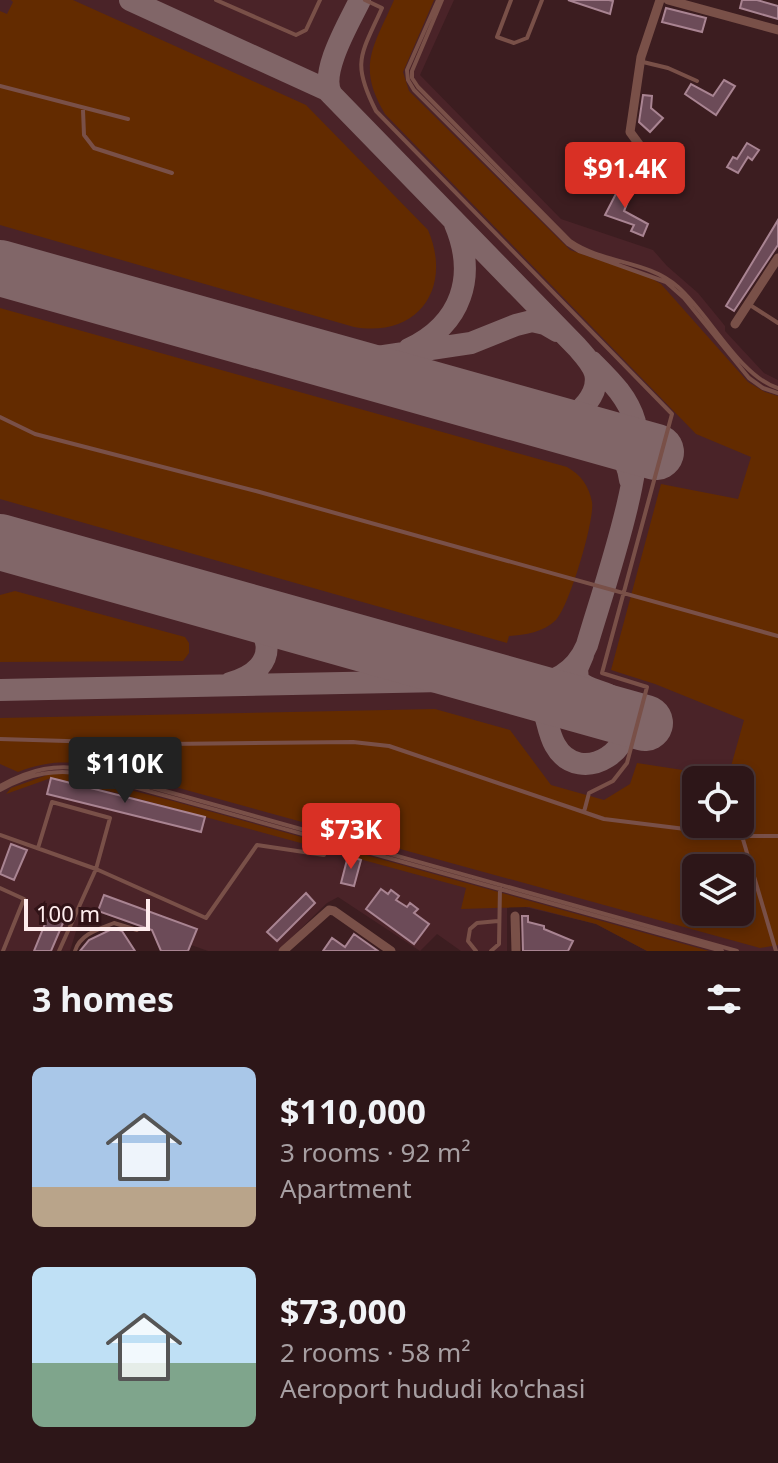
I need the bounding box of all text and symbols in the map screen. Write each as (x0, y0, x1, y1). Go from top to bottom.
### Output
pin: $91.4K (560, 142, 690, 210)
text: $91.4K (583, 150, 667, 186)
pin: $110K (69, 737, 181, 805)
text: $110K (87, 745, 163, 781)
map controls (682, 766, 754, 926)
button: locate (682, 766, 754, 838)
pin: $73K (304, 803, 398, 871)
text: $73K (320, 811, 382, 847)
button: layers (682, 854, 754, 926)
scale bar (24, 895, 150, 931)
text: 100 m (36, 898, 100, 928)
text: 3 homes (32, 976, 174, 1022)
icon: filters (702, 977, 746, 1021)
text: $110,000 (280, 1088, 426, 1134)
icon: home (96, 1099, 192, 1195)
text: 3 rooms · 92 m² (280, 1134, 470, 1170)
text: Apartment (280, 1170, 412, 1206)
text: $73,000 (280, 1288, 406, 1334)
icon: home (96, 1299, 192, 1395)
text: 2 rooms · 58 m² (280, 1334, 470, 1370)
text: Aeroport hududi ko'chasi (280, 1370, 585, 1406)

